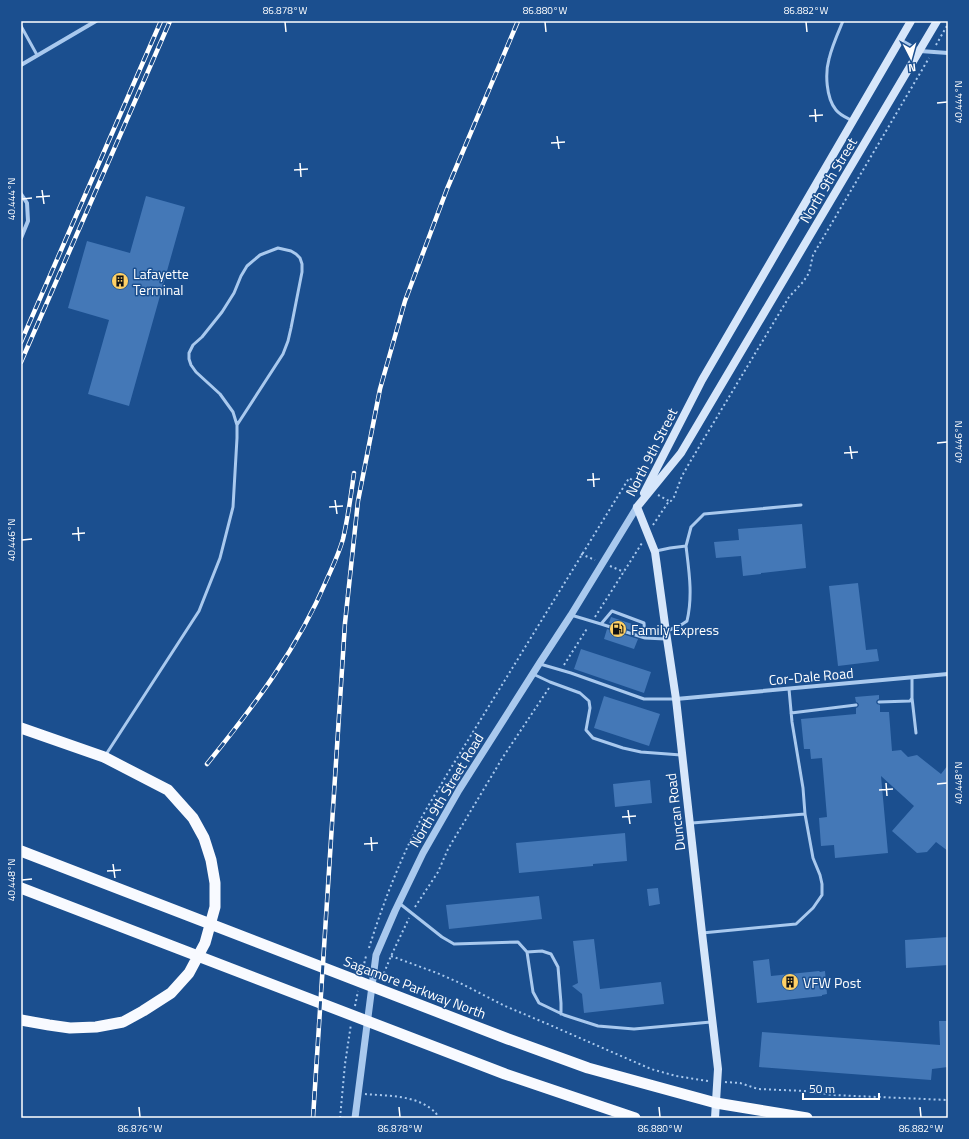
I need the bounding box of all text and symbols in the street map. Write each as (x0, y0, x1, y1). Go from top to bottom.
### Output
text: 86.878°W (263, 3, 307, 18)
text: 86.880°W (523, 3, 567, 18)
text: 86.882°W (784, 3, 828, 18)
north arrow (891, 38, 931, 78)
text: N (907, 60, 917, 76)
text: 40.444°N (951, 81, 966, 123)
street label: North 9th Street (794, 133, 862, 227)
text: 40.444°N (4, 178, 19, 220)
place label: Lafayette Terminal (133, 263, 189, 300)
building icon: Lafayette Terminal (110, 271, 130, 291)
street label: North 9th Street (620, 404, 682, 500)
text: 40.446°N (951, 421, 966, 463)
text: 40.446°N (4, 519, 19, 561)
fuel station icon: Family Express (608, 619, 628, 639)
place label: Family Express (631, 619, 719, 640)
street label: Cor-Dale Road (768, 662, 854, 690)
street label: North 9th Street Road (404, 729, 488, 851)
text: 40.448°N (951, 762, 966, 804)
street label: Duncan Road (660, 772, 690, 852)
text: 40.448°N (4, 859, 19, 901)
street label: Sagamore Parkway North (341, 950, 489, 1024)
building icon: VFW Post (780, 972, 800, 992)
place label: VFW Post (803, 972, 861, 993)
scale bar (803, 1075, 879, 1101)
text: 50 m (809, 1079, 835, 1098)
text: 86.876°W (118, 1121, 162, 1136)
text: 86.878°W (378, 1121, 422, 1136)
text: 86.880°W (638, 1121, 682, 1136)
text: 86.882°W (899, 1121, 943, 1136)

